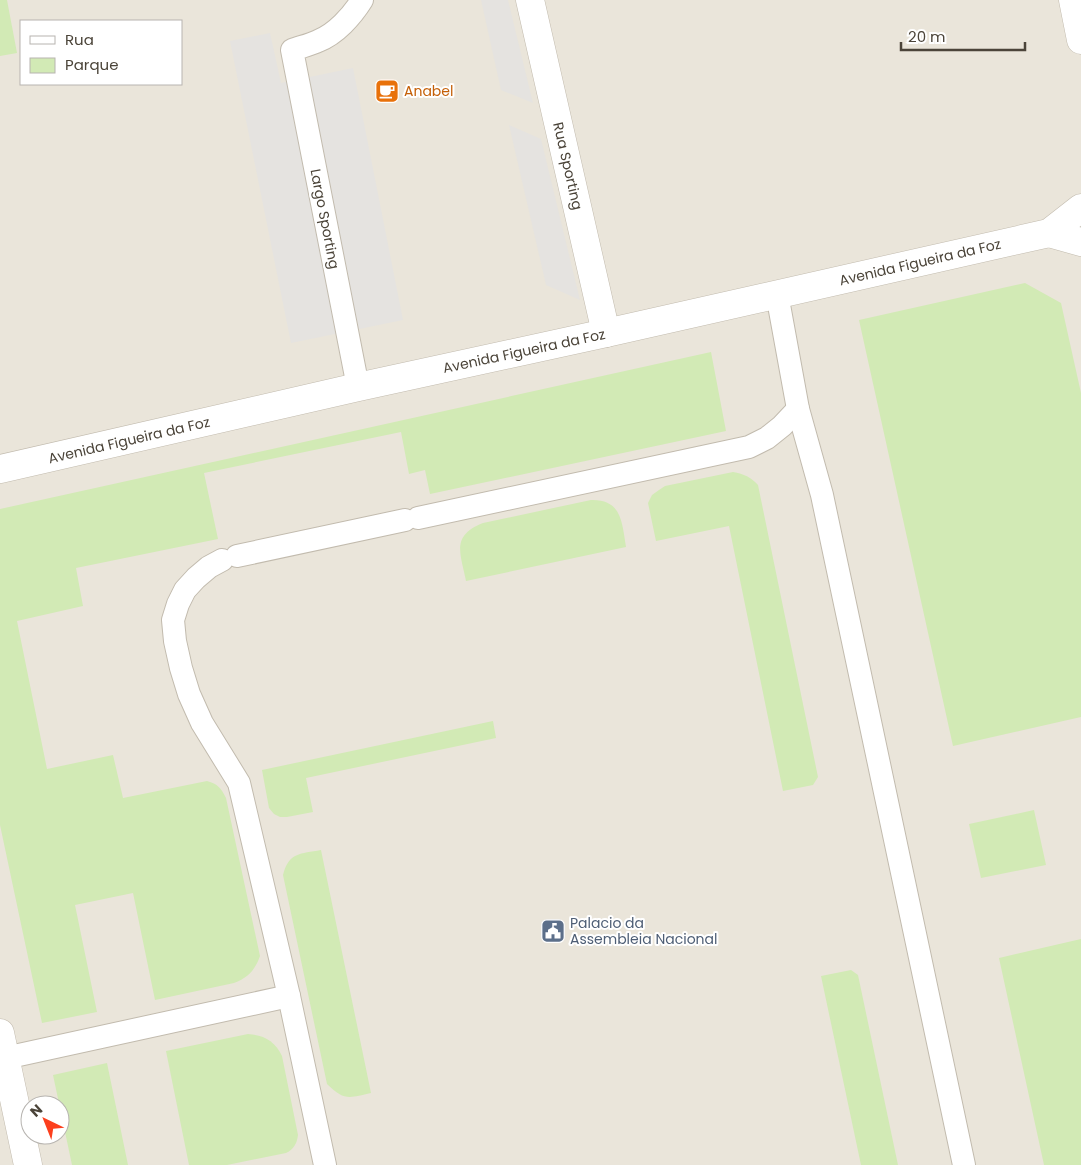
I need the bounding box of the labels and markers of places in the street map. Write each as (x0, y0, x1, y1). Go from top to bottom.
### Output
cafe icon: Anabel (374, 78, 400, 104)
place label: Anabel (404, 81, 453, 101)
place label: Palacio da Assembleia Nacional (570, 913, 717, 949)
public building icon: Palacio da Assembleia Nacional (540, 918, 566, 944)

